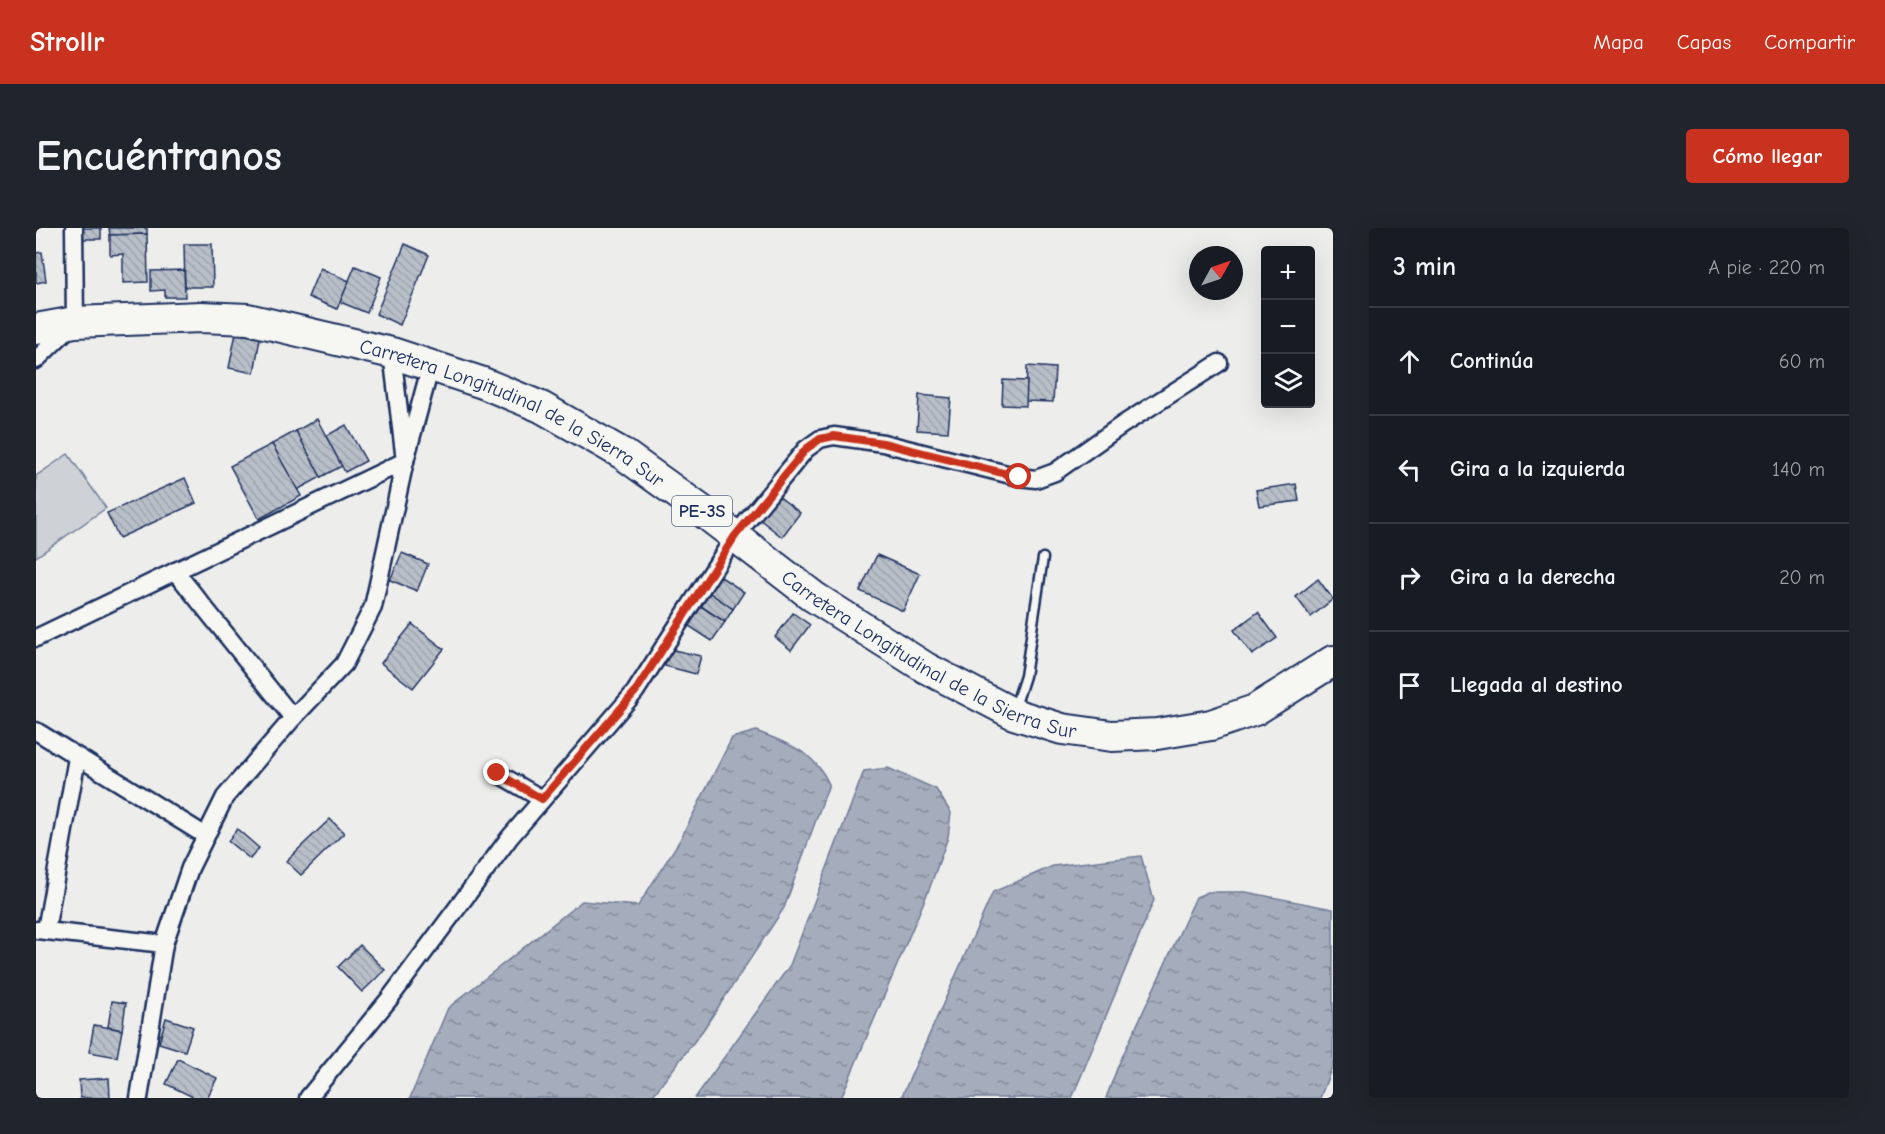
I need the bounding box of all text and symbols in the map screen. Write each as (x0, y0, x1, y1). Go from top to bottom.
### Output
text: Strollr (30, 26, 104, 58)
text: Mapa (1593, 30, 1644, 54)
text: Capas (1677, 30, 1731, 54)
text: Compartir (1764, 30, 1855, 54)
button: Cómo llegar (1686, 129, 1849, 183)
text: Encuéntranos (36, 132, 282, 181)
north arrow (1189, 246, 1243, 300)
map controls (1261, 246, 1315, 408)
button: + (1261, 246, 1315, 300)
text: 3 min (1393, 252, 1456, 282)
text: A pie · 220 m (1708, 256, 1825, 279)
button: − (1261, 300, 1315, 354)
street label: Carretera Longitudinal de la Sierra Sur (357, 335, 669, 492)
icon: ahead (1393, 345, 1426, 378)
text: Continúa (1450, 348, 1534, 374)
text: 60 m (1779, 350, 1825, 373)
button: layers (1261, 354, 1315, 408)
icon: left (1393, 453, 1426, 486)
text: Gira a la izquierda (1450, 456, 1625, 482)
text: 140 m (1772, 458, 1825, 481)
route start (1005, 463, 1031, 489)
road number: PE-3S (672, 496, 732, 526)
icon: right (1393, 561, 1426, 594)
text: Gira a la derecha (1450, 564, 1616, 590)
street label: Carretera Longitudinal de la Sierra Sur (777, 565, 1078, 743)
text: 20 m (1779, 566, 1825, 589)
icon: arrive (1393, 669, 1426, 702)
text: Llegada al destino (1450, 672, 1623, 698)
route end (483, 759, 509, 785)

